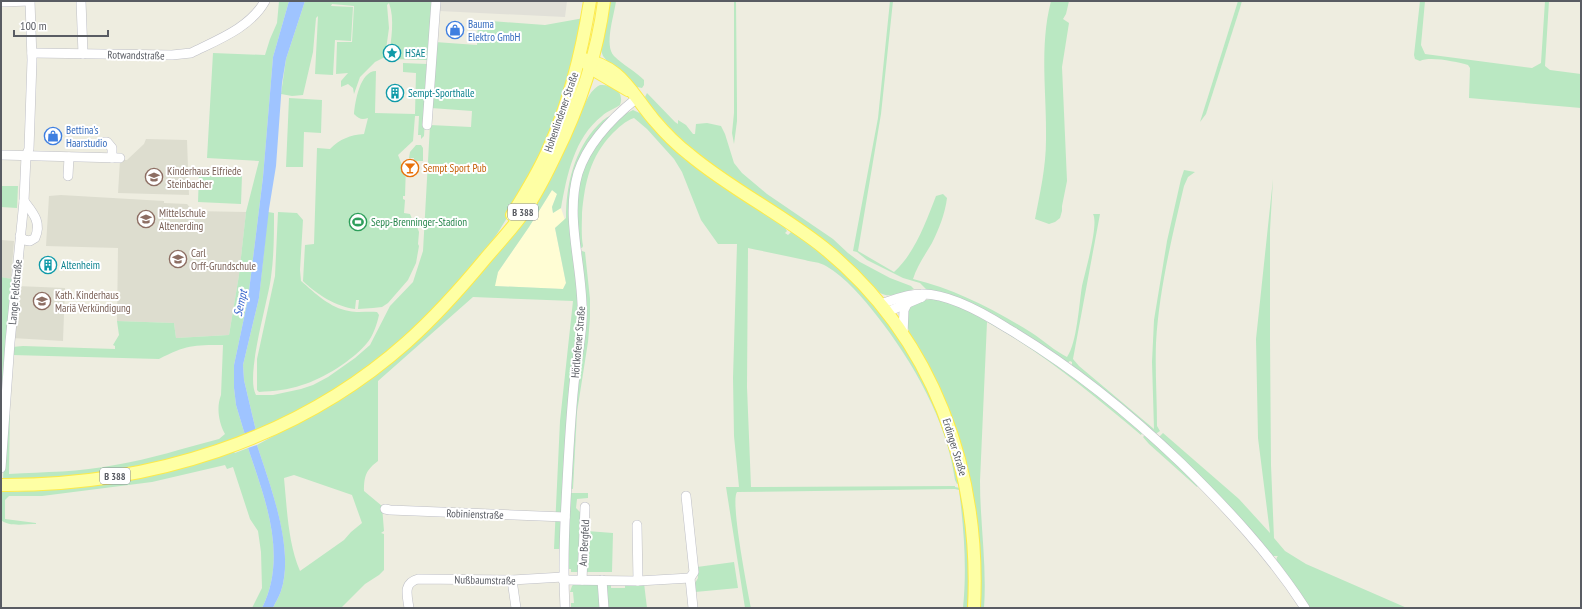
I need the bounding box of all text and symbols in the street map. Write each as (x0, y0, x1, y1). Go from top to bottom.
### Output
scale bar (14, 12, 108, 38)
place label: Bauma Elektro GmbH (468, 17, 521, 44)
text: 100 m (20, 18, 47, 33)
shop icon: Bauma Elektro GmbH (445, 20, 465, 40)
place icon: HSAE (382, 43, 402, 63)
place label: HSAE (405, 46, 426, 60)
street label: Rotwandstraße (107, 48, 165, 63)
street label: Hohenlindener Straße (541, 70, 581, 154)
building icon: Sempt-Sporthalle (385, 83, 405, 103)
place label: Sempt-Sporthalle (408, 86, 475, 100)
place label: Bettina's Haarstudio (66, 123, 107, 150)
shop icon: Bettina's Haarstudio (43, 126, 63, 146)
bar icon: Sempt Sport Pub (400, 158, 420, 178)
place label: Sempt Sport Pub (423, 161, 487, 175)
place label: Kinderhaus Elfriede Steinbacher (167, 164, 242, 191)
school or university icon: Kinderhaus Elfriede Steinbacher (144, 167, 164, 187)
road number: B 388 (508, 204, 538, 220)
place label: Mittelschule Altenerding (159, 206, 206, 233)
school or university icon: Mittelschule Altenerding (136, 209, 156, 229)
sports icon: Sepp-Brenninger-Stadion (348, 212, 368, 232)
place label: Sepp-Brenninger-Stadion (371, 215, 467, 229)
place label: Carl Orff-Grundschule (191, 246, 257, 273)
school or university icon: Carl Orff-Grundschule (168, 249, 188, 269)
building icon: Altenheim (38, 255, 58, 275)
street label: Lange Feldstraße (5, 258, 25, 325)
place label: Altenheim (61, 258, 100, 272)
water label: Sempt (230, 287, 251, 318)
place label: Kath. Kinderhaus Mariä Verkündigung (55, 288, 131, 315)
school or university icon: Kath. Kinderhaus Mariä Verkündigung (32, 291, 52, 311)
street label: Hörlkofener Straße (568, 305, 588, 379)
street label: Erdinger Straße (940, 417, 971, 478)
road number: B 388 (100, 468, 130, 484)
street label: Robinienstraße (446, 506, 504, 522)
street label: Am Bergfeld (576, 519, 592, 567)
street label: Nußbaumstraße (454, 572, 516, 588)

